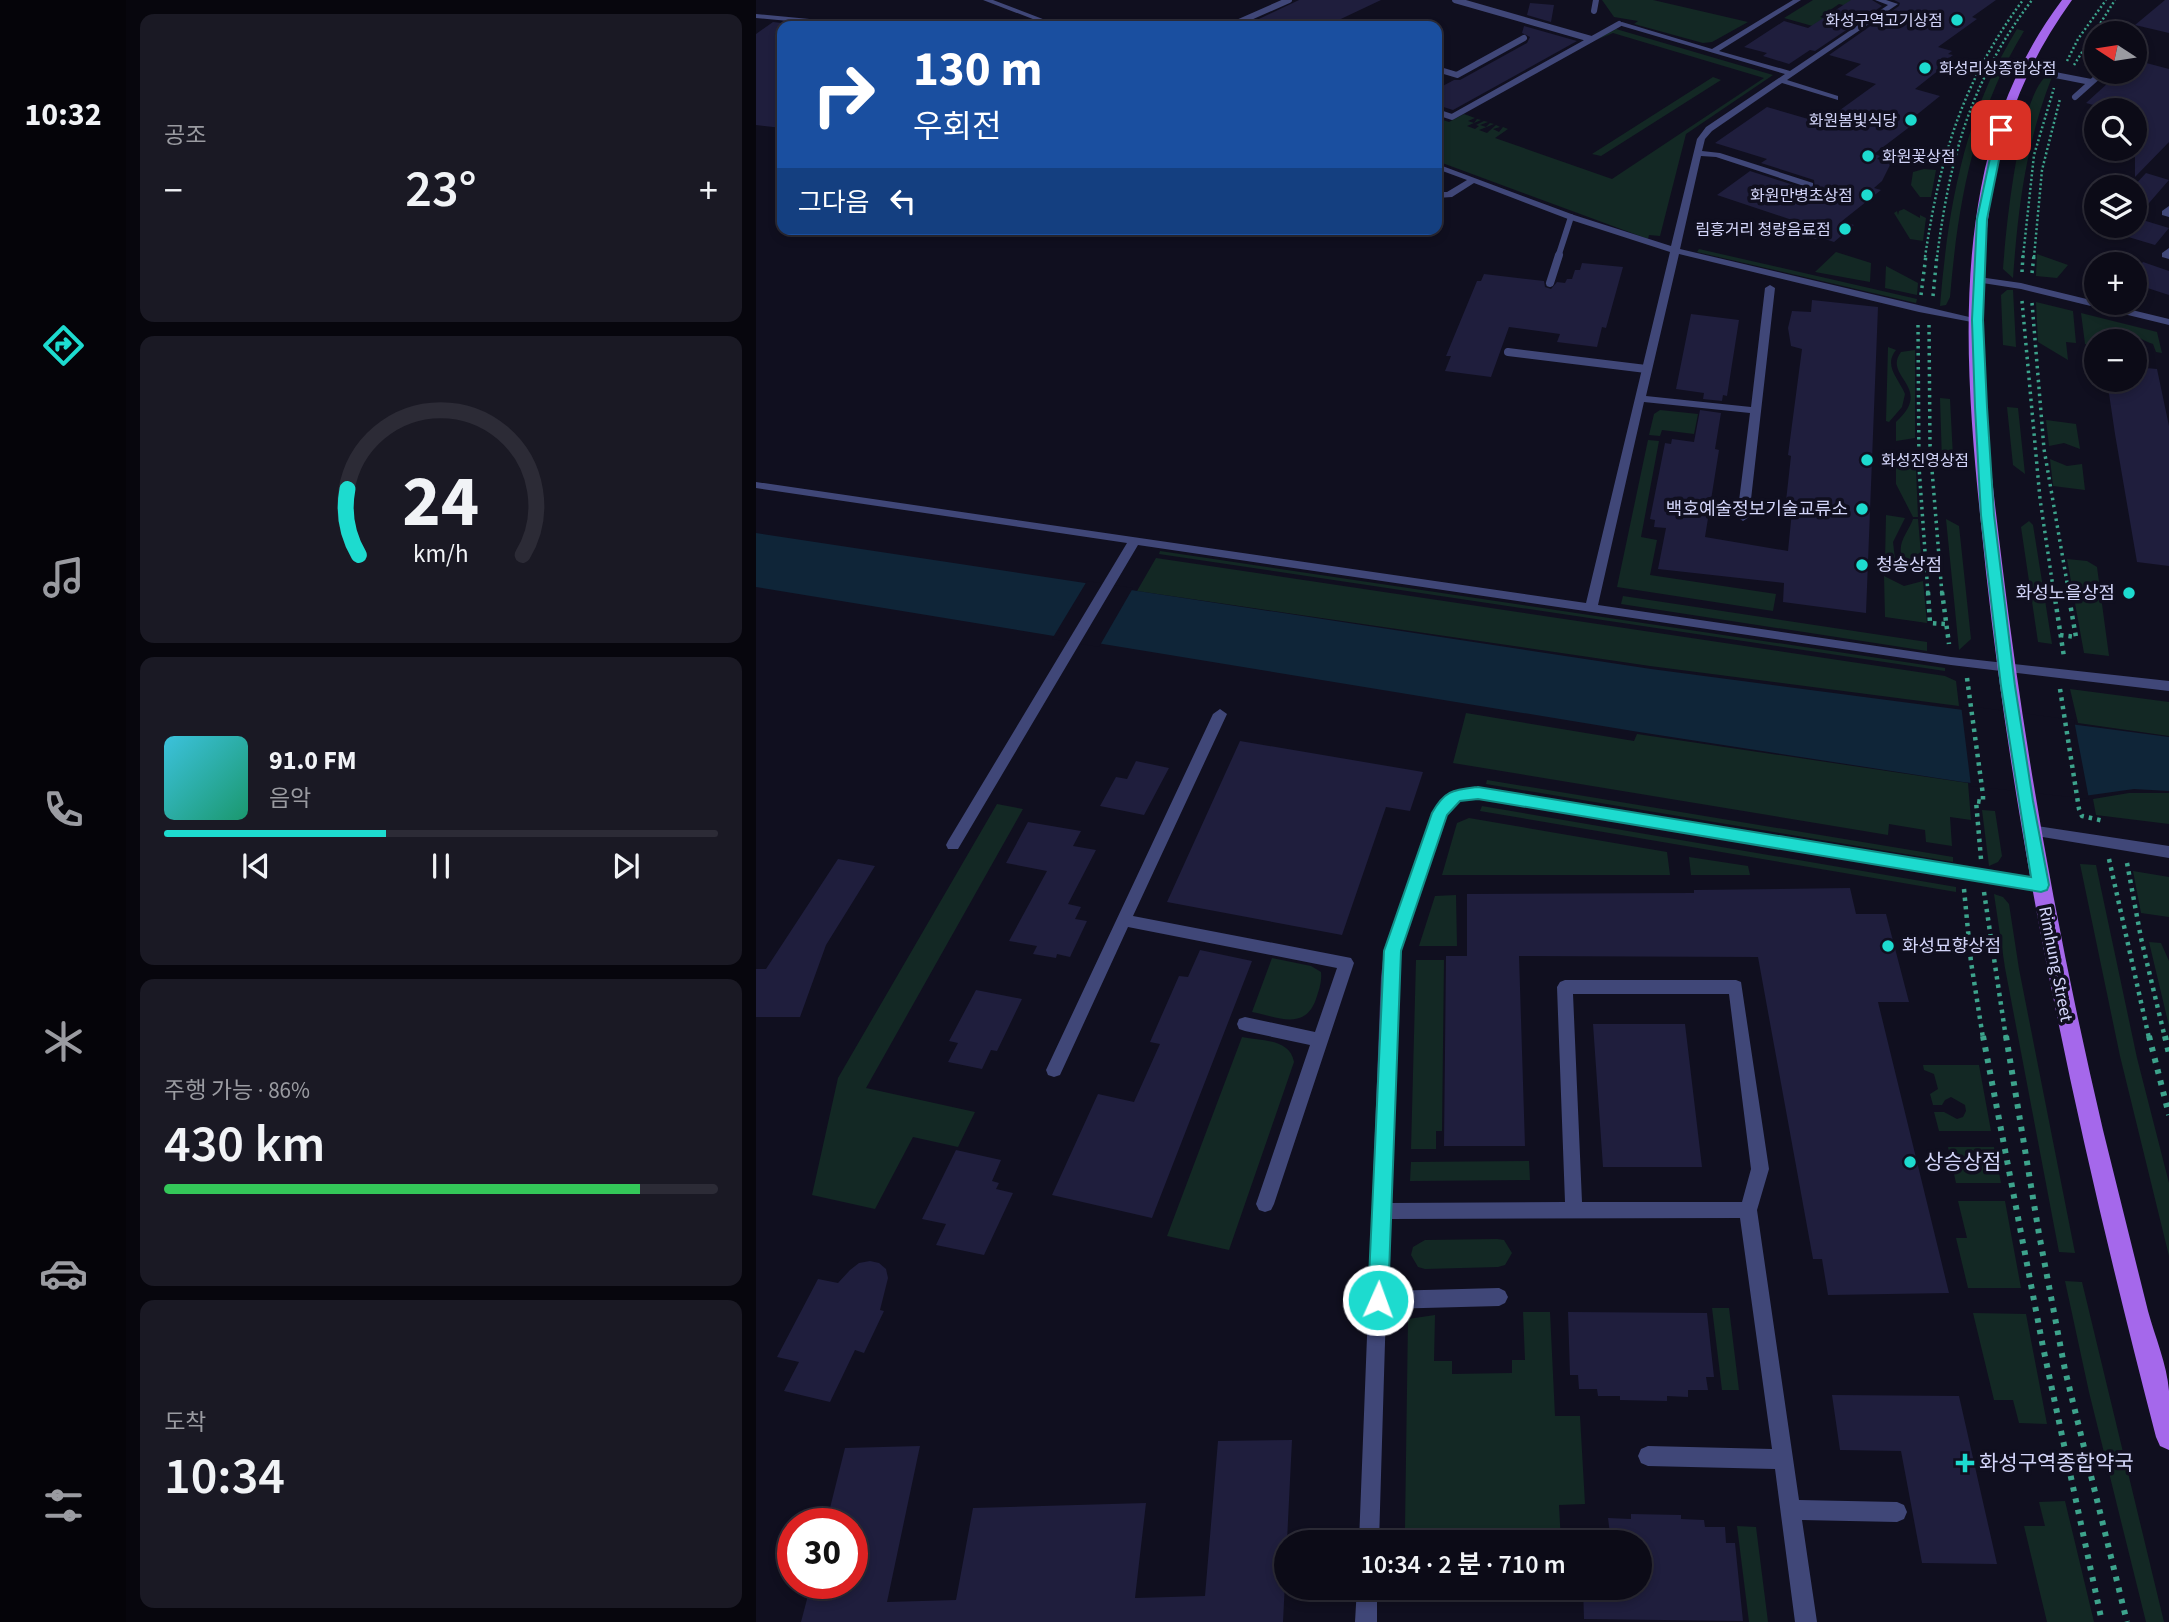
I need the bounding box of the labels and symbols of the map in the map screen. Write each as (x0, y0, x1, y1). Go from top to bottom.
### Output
place label: 화성구역고기상점 (1825, 10, 1943, 32)
marker: 화성구역고기상점 (1949, 12, 1965, 28)
north arrow (2084, 21, 2147, 84)
place label: 화성리상종합상점 (1939, 58, 2057, 80)
marker: 화성리상종합상점 (1917, 60, 1933, 76)
pin (1971, 100, 2031, 160)
place label: 화원봄빛식당 (1809, 110, 1897, 132)
marker: 화원봄빛식당 (1903, 112, 1919, 128)
place label: 화원꽃상점 (1882, 146, 1956, 168)
marker: 화원꽃상점 (1860, 148, 1876, 164)
place label: 화원만병초상점 (1750, 185, 1853, 207)
marker: 화원만병초상점 (1859, 187, 1875, 203)
place label: 림흥거리 청량음료점 (1695, 219, 1831, 241)
marker: 림흥거리 청량음료점 (1837, 221, 1853, 237)
place label: 화성진영상점 (1881, 450, 1969, 472)
marker: 화성진영상점 (1859, 452, 1875, 468)
place label: 백호예술정보기술교류소 (1666, 497, 1848, 522)
marker: 백호예술정보기술교류소 (1854, 501, 1870, 517)
place label: 청송상점 (1876, 553, 1942, 578)
marker: 청송상점 (1854, 557, 1870, 573)
place label: 화성노을상점 (2016, 581, 2115, 606)
marker: 화성노을상점 (2121, 585, 2137, 601)
street label: Rimhung Street (2032, 904, 2079, 1024)
place label: 화성묘향상점 (1902, 934, 2001, 959)
marker: 화성묘향상점 (1880, 938, 1896, 954)
place label: 상승상점 (1924, 1147, 2001, 1177)
marker: 상승상점 (1902, 1154, 1918, 1170)
position arrow (1341, 1263, 1415, 1337)
place label: 화성구역종합약국 (1979, 1448, 2134, 1478)
marker: 화성구역종합약국 (1957, 1455, 1973, 1471)
speed limit sign: 30 (777, 1508, 868, 1599)

